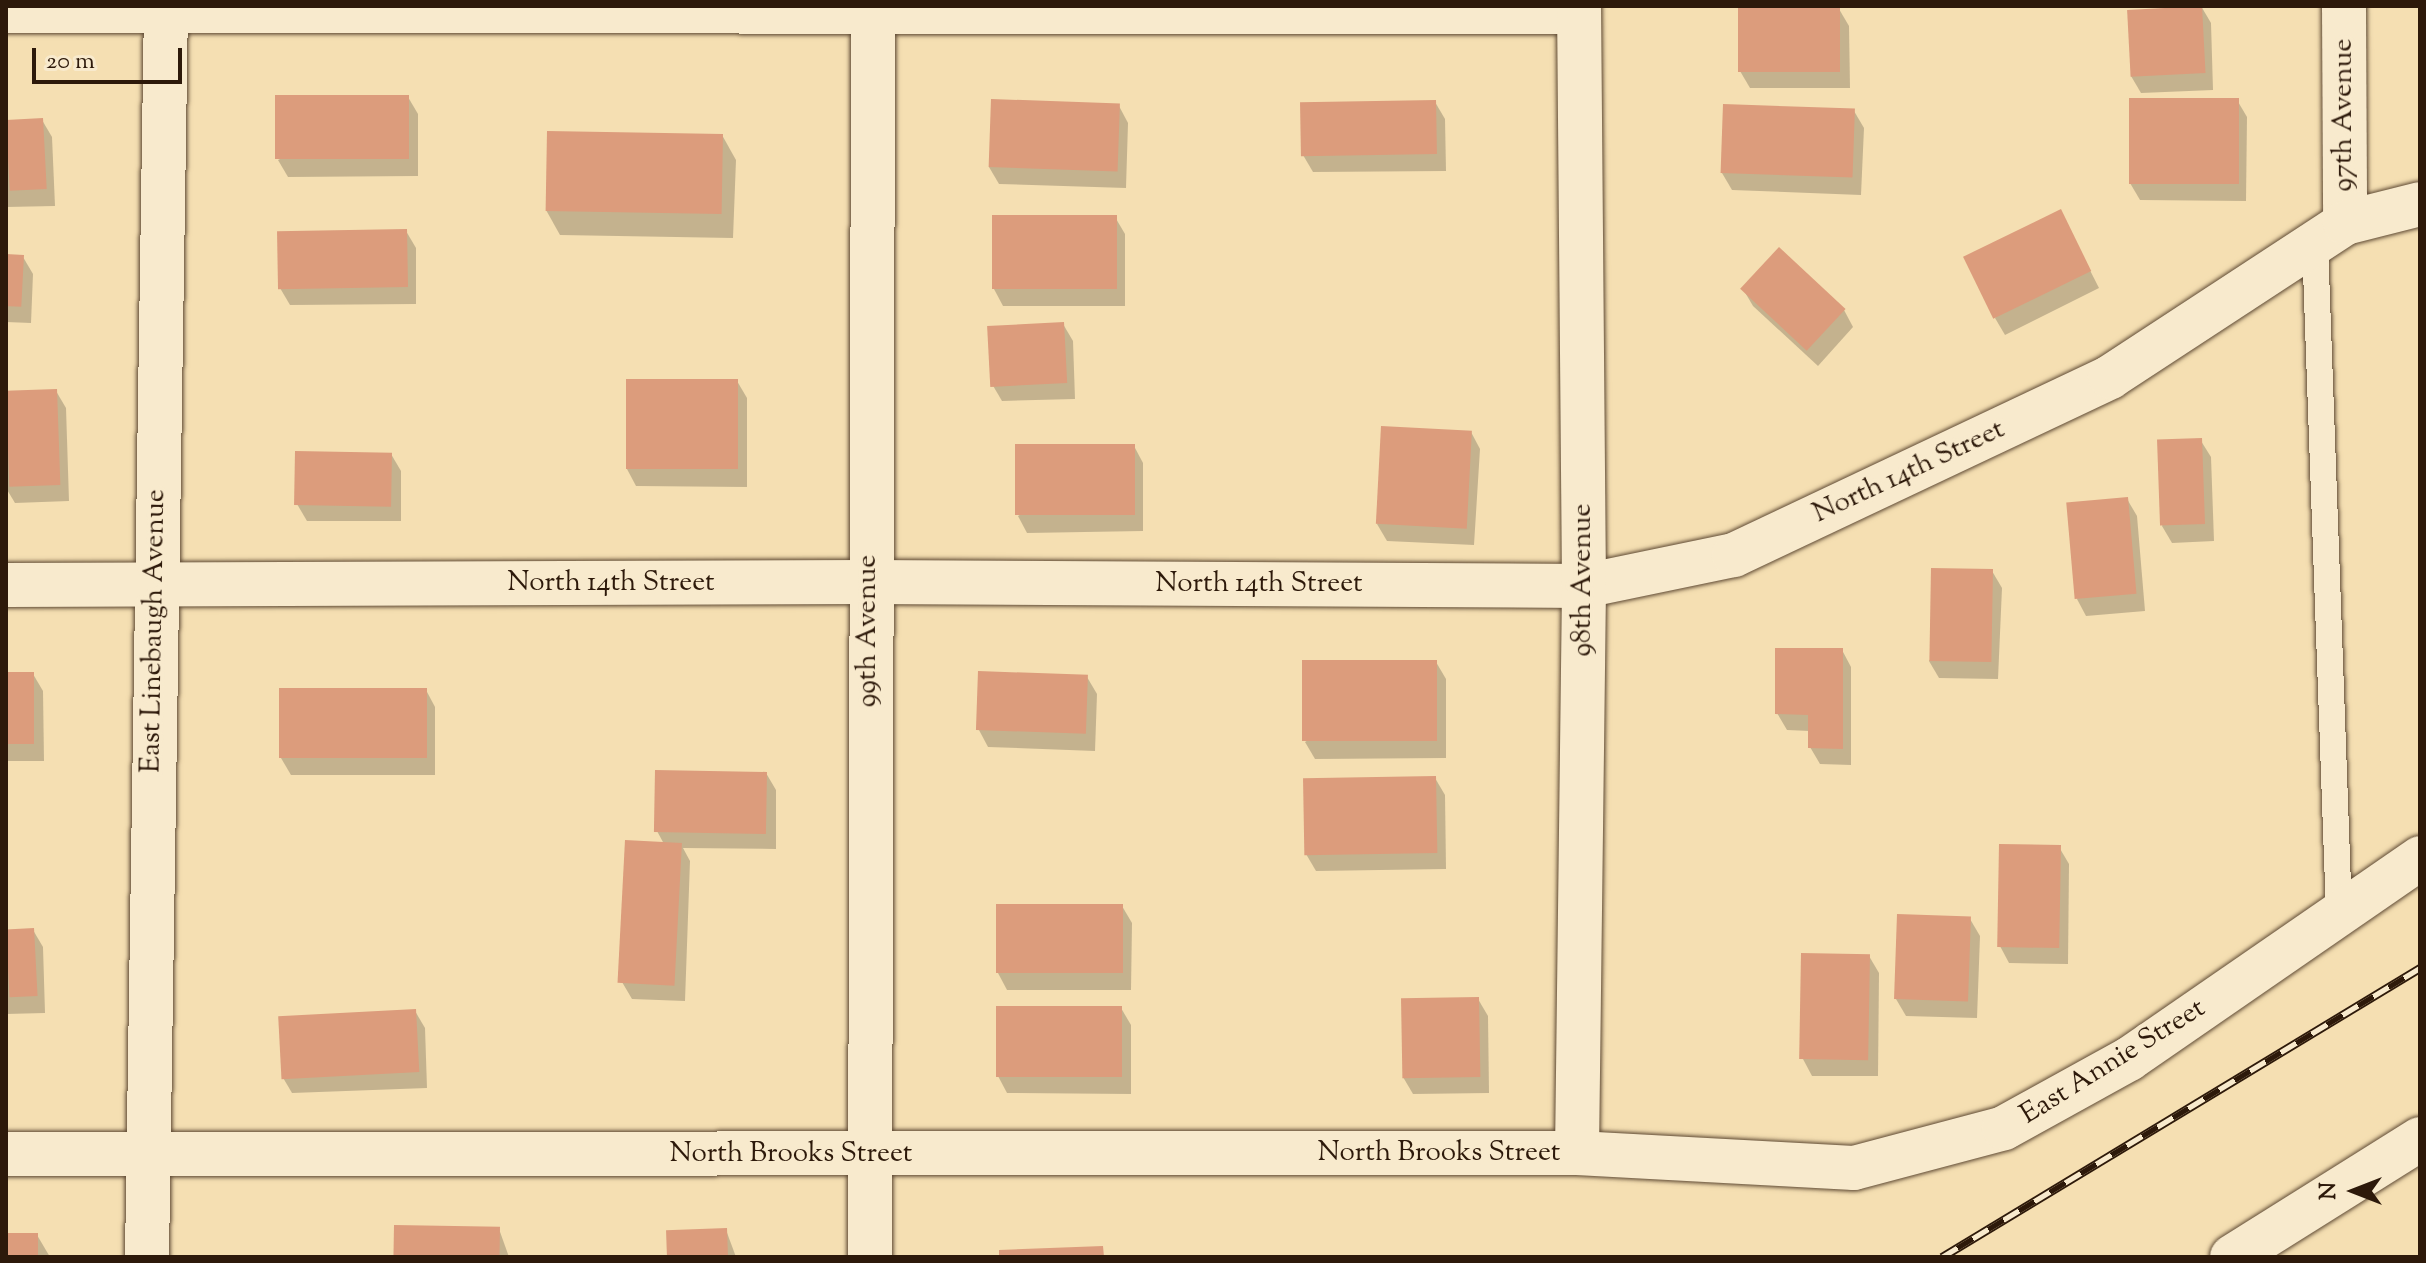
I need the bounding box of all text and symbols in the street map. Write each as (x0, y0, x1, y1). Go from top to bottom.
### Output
scale bar (36, 32, 186, 82)
street label: 97th Avenue (2327, 38, 2361, 192)
text: 20 m (46, 45, 95, 79)
street label: North 14th Street (1808, 413, 2010, 531)
street label: East Linebaugh Avenue (135, 489, 173, 773)
street label: 98th Avenue (1566, 503, 1600, 657)
street label: 99th Avenue (851, 555, 885, 707)
street label: North 14th Street (507, 566, 715, 600)
street label: North 14th Street (1155, 567, 1363, 601)
street label: East Annie Street (2014, 992, 2212, 1132)
street label: North Brooks Street (1318, 1136, 1560, 1170)
street label: North Brooks Street (670, 1137, 912, 1171)
north arrow (2314, 1151, 2394, 1231)
text: N (2314, 1182, 2346, 1200)

